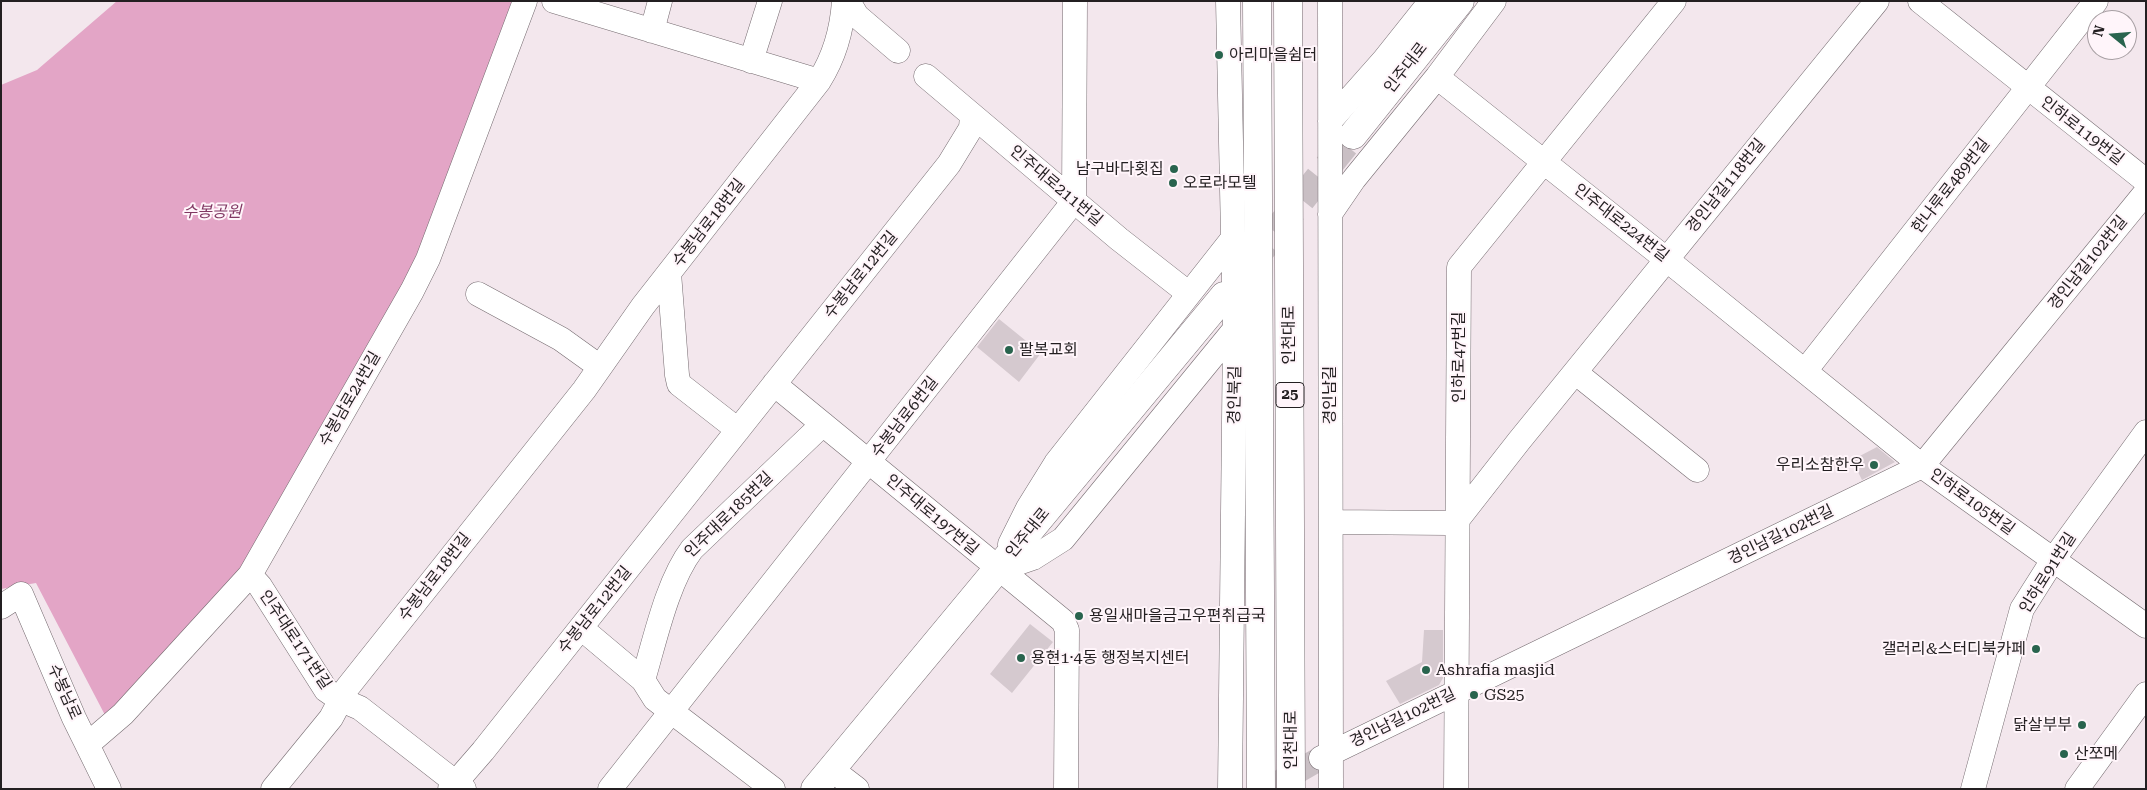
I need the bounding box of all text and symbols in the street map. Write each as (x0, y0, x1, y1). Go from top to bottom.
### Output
north arrow (2087, 10, 2137, 60)
text: N (2089, 23, 2108, 38)
street label: 인주대로 (1380, 39, 1432, 97)
place label: 아리마을쉼터 (1229, 45, 1317, 65)
marker: 아리마을쉼터 (1213, 49, 1225, 61)
street label: 인하로119번길 (2037, 93, 2127, 169)
street label: 경인남길118번길 (1682, 135, 1770, 237)
street label: 한나루로489번길 (1908, 135, 1994, 237)
street label: 인주대로211번길 (1006, 142, 1106, 230)
place label: 남구바다횟집 (1076, 159, 1164, 179)
marker: 남구바다횟집 (1168, 163, 1180, 175)
place label: 오로라모텔 (1183, 173, 1257, 193)
street label: 수봉남로18번길 (669, 175, 749, 271)
marker: 오로라모텔 (1167, 177, 1179, 189)
street label: 인주대로224번길 (1570, 180, 1672, 266)
park label: 수봉공원 (183, 202, 241, 222)
street label: 경인남길102번길 (2044, 212, 2132, 314)
street label: 수봉남로12번길 (820, 228, 902, 322)
street label: 인천대로 (1279, 306, 1299, 364)
street label: 인하로47번길 (1449, 311, 1469, 403)
place label: 팔복교회 (1019, 340, 1078, 360)
marker: 팔복교회 (1003, 344, 1015, 356)
street label: 수봉남로24번길 (315, 348, 385, 450)
street label: 경인북길 (1225, 365, 1245, 425)
street label: 경인남길 (1320, 366, 1340, 424)
street label: 수봉남로6번길 (867, 373, 943, 461)
road number: 25 (1276, 382, 1304, 408)
place label: 우리소참한우 (1776, 455, 1864, 475)
marker: 우리소참한우 (1868, 459, 1880, 471)
street label: 인하로105번길 (1926, 465, 2018, 539)
street label: 인주대로185번길 (681, 468, 777, 562)
street label: 인주대로197번길 (882, 471, 982, 559)
street label: 경인남길102번길 (1725, 501, 1837, 569)
street label: 인주대로 (1002, 504, 1054, 562)
street label: 수봉남로18번길 (395, 529, 475, 625)
street label: 인하로91번길 (2016, 529, 2080, 617)
street label: 수봉남로12번길 (554, 563, 636, 657)
street label: 인주대로171번길 (255, 587, 335, 693)
place label: 용일새마을금고우편취급국 (1089, 606, 1266, 626)
marker: 용일새마을금고우편취급국 (1073, 610, 1085, 622)
place label: 갤러리&스터디북카페 (1882, 639, 2026, 659)
marker: 갤러리&스터디북카페 (2030, 643, 2042, 655)
place label: 용현1·4동 행정복지센터 (1031, 648, 1189, 668)
marker: 용현1·4동 행정복지센터 (1015, 652, 1027, 664)
place label: Ashrafia masjid (1436, 660, 1555, 680)
street label: 수봉남로 (43, 661, 85, 723)
marker: Ashrafia masjid (1420, 664, 1432, 676)
street label: 경인남길102번길 (1347, 684, 1459, 752)
place label: GS25 (1484, 685, 1524, 705)
marker: GS25 (1468, 689, 1480, 701)
street label: 인천대로 (1281, 711, 1301, 769)
place label: 닭살부부 (2013, 715, 2072, 735)
marker: 닭살부부 (2076, 719, 2088, 731)
place label: 산쪼메 (2074, 744, 2118, 764)
marker: 산쪼메 (2058, 748, 2070, 760)

